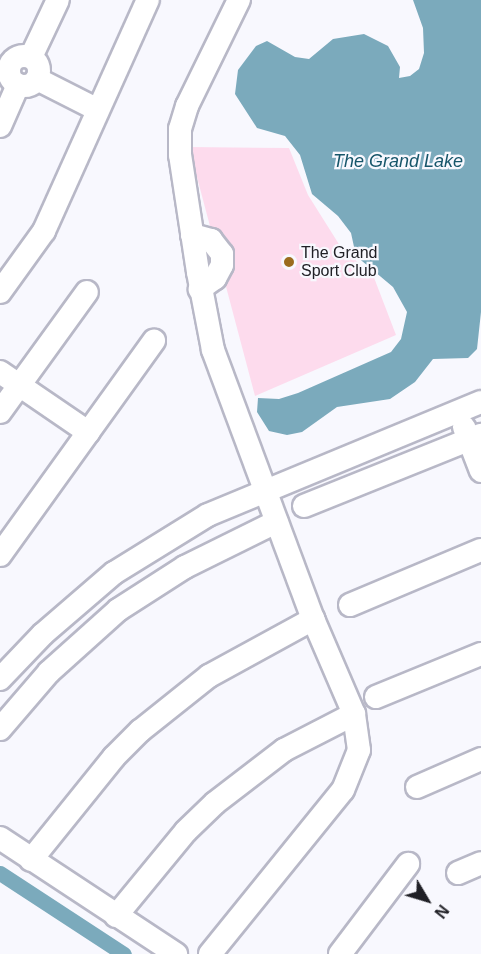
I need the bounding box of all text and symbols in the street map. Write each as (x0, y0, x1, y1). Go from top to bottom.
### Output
water label: The Grand Lake (333, 150, 463, 172)
place label: The Grand Sport Club (301, 243, 377, 281)
marker: The Grand Sport Club (282, 255, 296, 269)
north arrow (397, 870, 457, 930)
text: N (431, 902, 452, 921)

